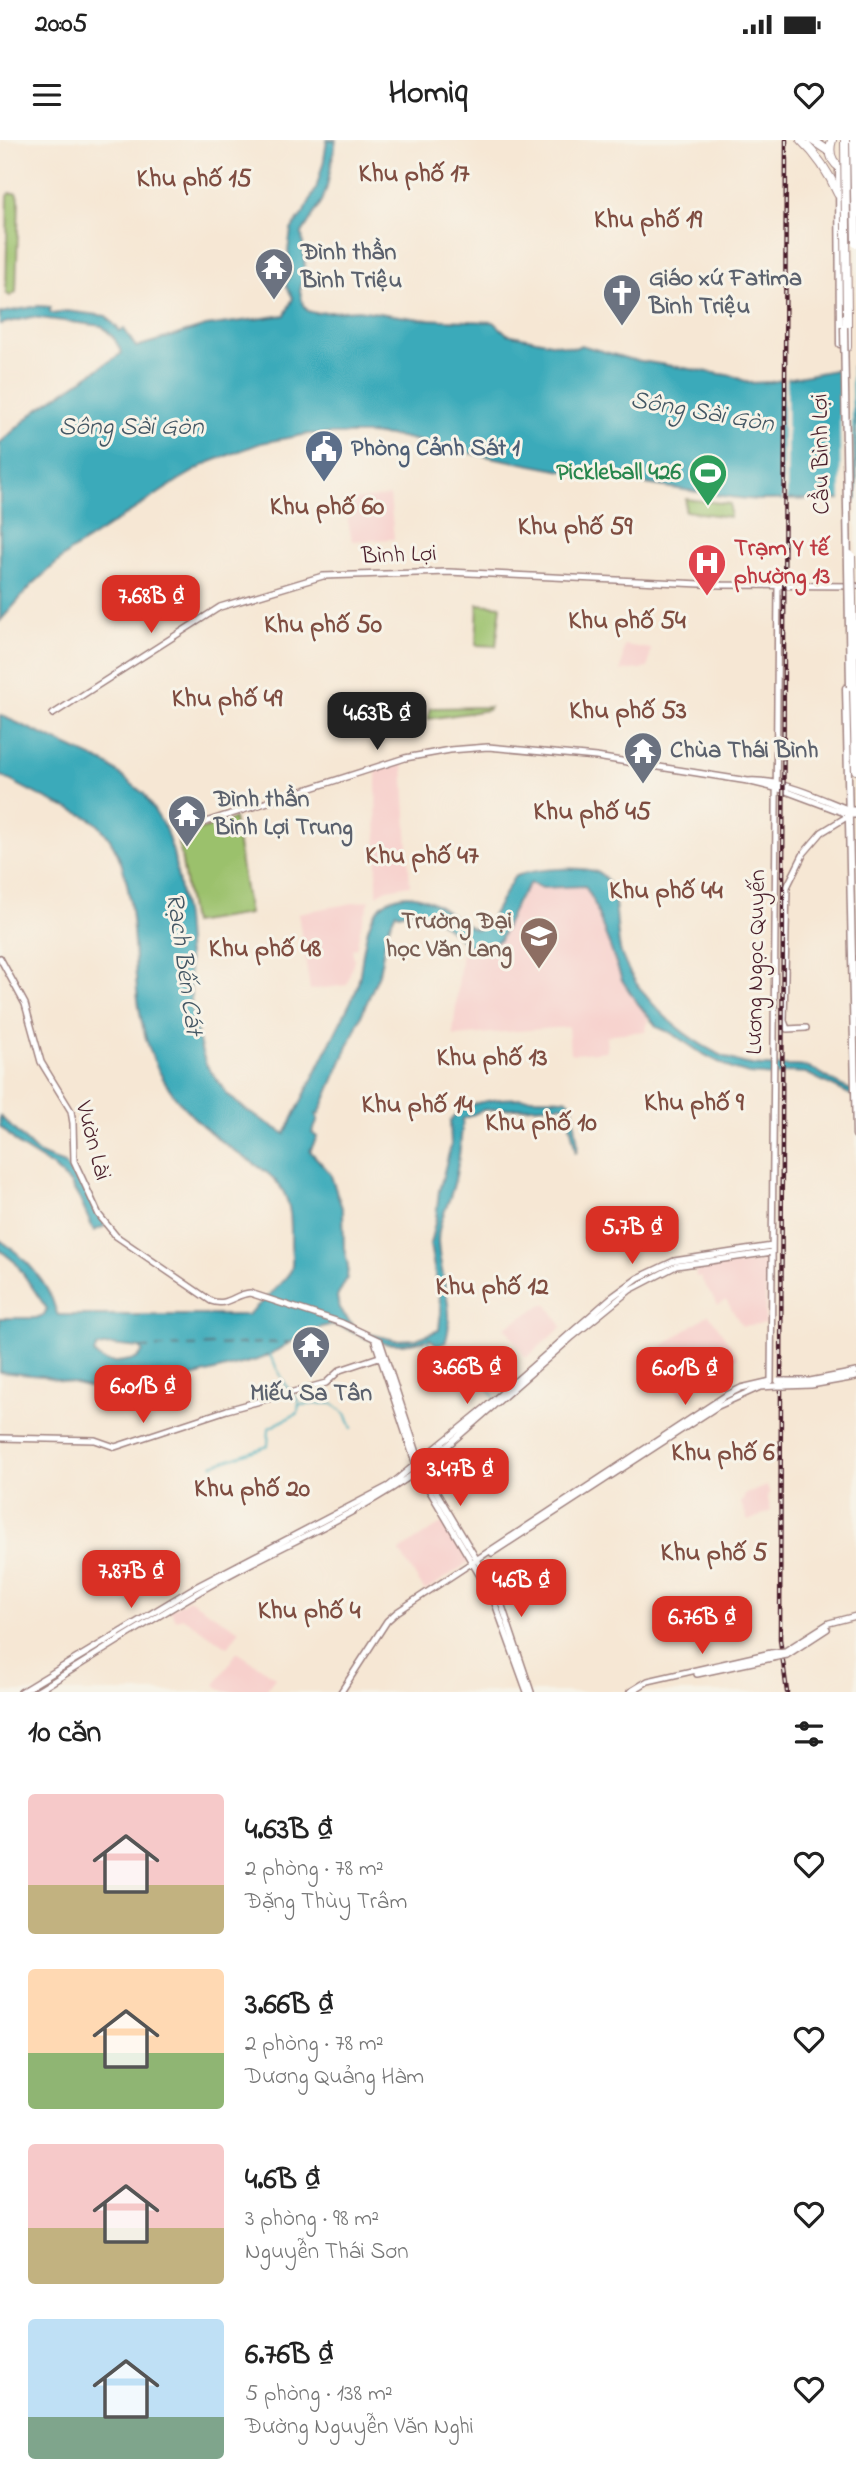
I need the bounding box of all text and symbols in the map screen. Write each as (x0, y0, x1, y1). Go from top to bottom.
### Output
text: 20:05 (35, 6, 87, 44)
text: Homiq (388, 71, 468, 118)
icon: menu (28, 76, 66, 114)
icon: heart (790, 76, 828, 114)
district label: Khu phố 17 (359, 156, 470, 194)
district label: Khu phố 15 (136, 161, 252, 199)
district label: Khu phố 19 (594, 202, 703, 240)
place label: Đình thần Bình Triệu (300, 236, 403, 299)
temple icon: Đình thần Bình Triệu (253, 246, 295, 301)
place label: Giáo xứ Fatima Bình Triệu (648, 262, 802, 325)
church icon: Giáo xứ Fatima Bình Triệu (601, 272, 643, 327)
water label: Sông Sài Gòn (627, 382, 778, 444)
street label: Cầu Bình Lợi (803, 393, 841, 515)
water label: Sông Sài Gòn (59, 409, 205, 447)
public building icon: Phòng Cảnh Sát 1 (303, 428, 345, 483)
place label: Phòng Cảnh Sát 1 (351, 432, 520, 468)
sports icon: Pickleball 426 (687, 452, 729, 507)
place label: Pickleball 426 (556, 456, 681, 491)
district label: Khu phố 60 (270, 489, 384, 527)
district label: Khu phố 59 (518, 509, 634, 547)
place label: Trạm Y tế phường 13 (734, 532, 831, 596)
street label: Bình Lợi (360, 537, 437, 575)
hospital icon: Trạm Y tế phường 13 (686, 542, 728, 597)
pin: 7.68B ₫ (86, 575, 216, 635)
text: 7.68B ₫ (118, 581, 184, 614)
district label: Khu phố 54 (568, 603, 686, 641)
district label: Khu phố 50 (264, 607, 382, 645)
district label: Khu phố 49 (172, 681, 283, 719)
pin: 4.63B ₫ (312, 692, 442, 752)
district label: Khu phố 53 (569, 693, 687, 731)
text: 4.63B ₫ (343, 698, 411, 731)
temple icon: Chùa Thái Bình (622, 730, 664, 785)
place label: Chùa Thái Bình (670, 734, 819, 769)
place label: Đình thần Bình Lợi Trung (213, 783, 353, 847)
temple icon: Đình thần Bình Lợi Trung (166, 793, 208, 848)
district label: Khu phố 45 (533, 794, 651, 832)
district label: Khu phố 47 (365, 838, 479, 876)
street label: Lương Ngọc Quyến (738, 869, 777, 1055)
district label: Khu phố 44 (609, 873, 723, 911)
water label: Rạch Bến Cát (154, 890, 212, 1040)
place label: Trường Đại học Văn Lang (386, 905, 512, 969)
school or university icon: Trường Đại học Văn Lang (518, 915, 560, 970)
district label: Khu phố 48 (209, 931, 321, 969)
district label: Khu phố 13 (437, 1040, 548, 1078)
district label: Khu phố 9 (644, 1085, 745, 1123)
district label: Khu phố 14 (362, 1087, 473, 1125)
street label: Vườn Lài (64, 1097, 119, 1184)
district label: Khu phố 10 (485, 1105, 597, 1143)
pin: 5.7B ₫ (575, 1206, 689, 1266)
text: 5.7B ₫ (602, 1212, 662, 1245)
district label: Khu phố 12 (435, 1269, 549, 1307)
temple icon: Miếu Sa Tân (290, 1324, 332, 1379)
pin: 3.66B ₫ (402, 1346, 532, 1406)
pin: 6.01B ₫ (620, 1348, 750, 1407)
text: 3.66B ₫ (433, 1352, 501, 1385)
text: 6.01B ₫ (652, 1353, 718, 1386)
pin: 6.01B ₫ (78, 1366, 208, 1425)
text: 6.01B ₫ (110, 1371, 176, 1404)
place label: Miếu Sa Tân (250, 1377, 372, 1412)
district label: Khu phố 6 (671, 1435, 775, 1473)
pin: 3.47B ₫ (395, 1448, 525, 1508)
text: 3.47B ₫ (427, 1454, 493, 1487)
district label: Khu phố 20 (194, 1471, 310, 1509)
district label: Khu phố 5 (661, 1535, 768, 1573)
pin: 7.87B ₫ (66, 1550, 196, 1610)
text: 7.87B ₫ (98, 1556, 164, 1589)
pin: 4.6B ₫ (464, 1560, 578, 1619)
text: 4.6B ₫ (492, 1565, 550, 1598)
district label: Khu phố 4 (258, 1593, 361, 1631)
pin: 6.76B ₫ (637, 1596, 767, 1656)
text: 6.76B ₫ (668, 1602, 736, 1635)
text: 10 căn (28, 1712, 101, 1756)
icon: filters (790, 1715, 828, 1753)
text: 4.63B ₫ (245, 1809, 333, 1853)
icon: home (84, 1822, 168, 1906)
icon: heart (790, 1845, 828, 1883)
text: 2 phòng · 78 m² (245, 1853, 384, 1886)
text: Đặng Thùy Trâm (245, 1886, 407, 1919)
text: 3.66B ₫ (245, 1984, 333, 2028)
icon: home (84, 1997, 168, 2081)
icon: heart (790, 2020, 828, 2058)
text: 2 phòng · 78 m² (245, 2028, 384, 2061)
text: Dương Quảng Hàm (245, 2061, 424, 2094)
text: 4.6B ₫ (245, 2159, 320, 2203)
icon: home (84, 2172, 168, 2256)
icon: heart (790, 2195, 828, 2233)
text: 3 phòng · 98 m² (245, 2203, 379, 2236)
text: Nguyễn Thái Sơn (245, 2236, 409, 2269)
text: 6.76B ₫ (245, 2334, 333, 2378)
icon: home (84, 2347, 168, 2431)
icon: heart (790, 2370, 828, 2408)
text: 5 phòng · 138 m² (245, 2378, 393, 2411)
text: Đường Nguyễn Văn Nghi (245, 2411, 474, 2444)

